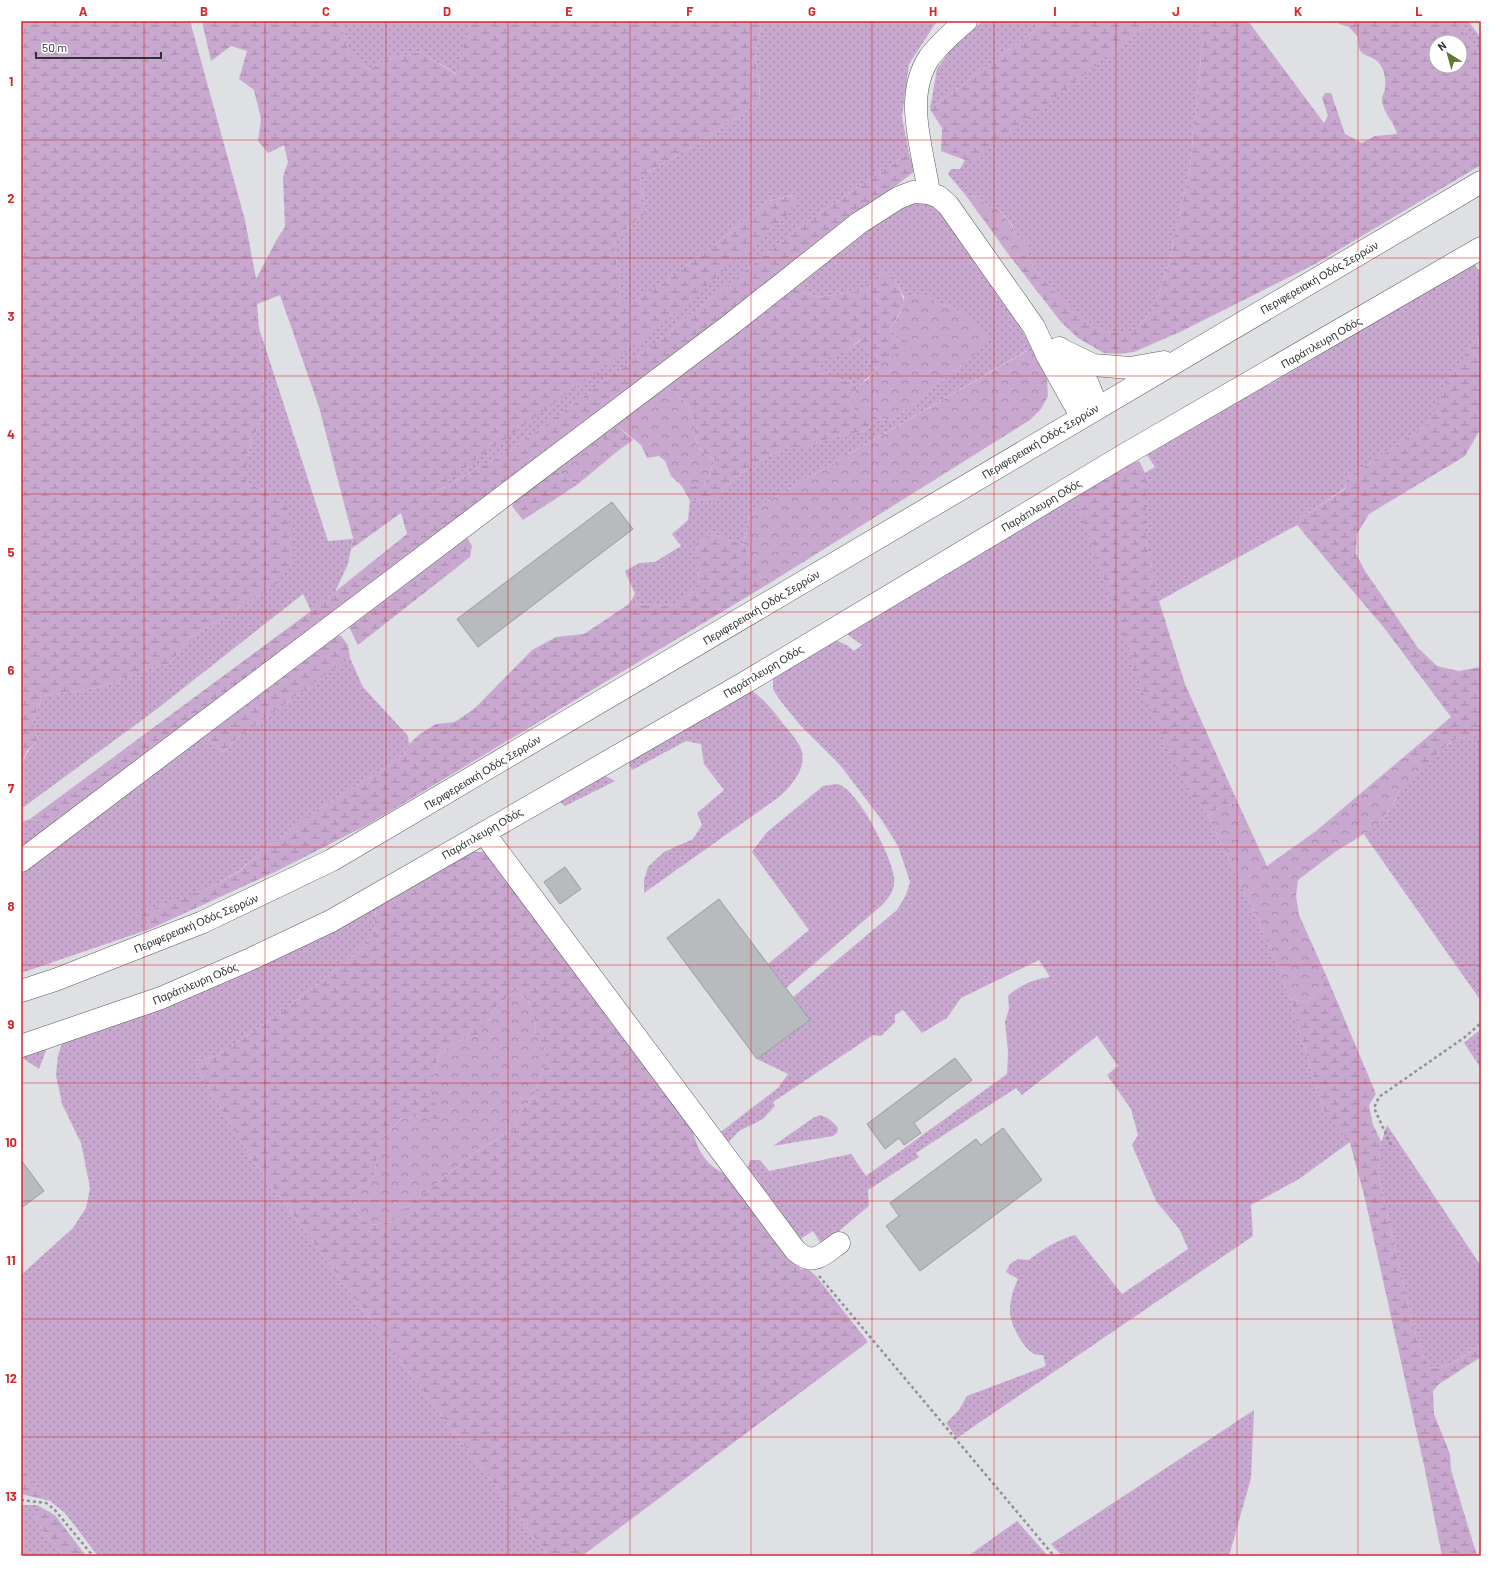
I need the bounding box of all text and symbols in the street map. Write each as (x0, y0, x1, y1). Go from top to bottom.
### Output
text: A (79, 3, 88, 19)
text: B (200, 3, 208, 19)
text: C (322, 3, 330, 19)
text: D (443, 3, 451, 19)
text: E (565, 3, 573, 19)
text: F (686, 3, 694, 19)
text: G (808, 3, 816, 19)
text: H (929, 3, 937, 19)
text: I (1053, 3, 1057, 19)
text: J (1172, 3, 1180, 19)
text: K (1294, 3, 1302, 19)
text: L (1415, 3, 1423, 19)
scale bar (36, 34, 161, 60)
north arrow (1428, 34, 1468, 74)
text: N (1435, 38, 1449, 53)
text: 50 m (42, 40, 67, 54)
text: 1 (9, 73, 13, 89)
text: 2 (7, 190, 15, 206)
street label: Περιφερειακή Οδός Σερρών (1258, 238, 1381, 316)
text: 3 (7, 308, 15, 324)
street label: Παράπλευρη Οδός (1278, 314, 1364, 370)
street label: Περιφερειακή Οδός Σερρών (979, 401, 1101, 481)
text: 4 (7, 426, 15, 442)
street label: Παράπλευρη Οδός (999, 476, 1083, 534)
text: 5 (7, 544, 15, 560)
street label: Περιφερειακή Οδός Σερρών (700, 567, 822, 647)
street label: Παράπλευρη Οδός (721, 642, 805, 700)
text: 6 (8, 662, 15, 678)
street label: Περιφερειακή Οδός Σερρών (421, 732, 543, 812)
text: 7 (8, 780, 15, 796)
street label: Παράπλευρη Οδός (439, 805, 525, 861)
street label: Περιφερειακή Οδός Σερρών (132, 891, 261, 955)
text: 8 (7, 898, 15, 914)
street label: Παράπλευρη Οδός (151, 959, 239, 1007)
text: 9 (8, 1016, 15, 1032)
text: 10 (5, 1134, 17, 1150)
text: 11 (6, 1252, 16, 1268)
text: 12 (5, 1370, 17, 1386)
text: 13 (5, 1488, 17, 1504)

